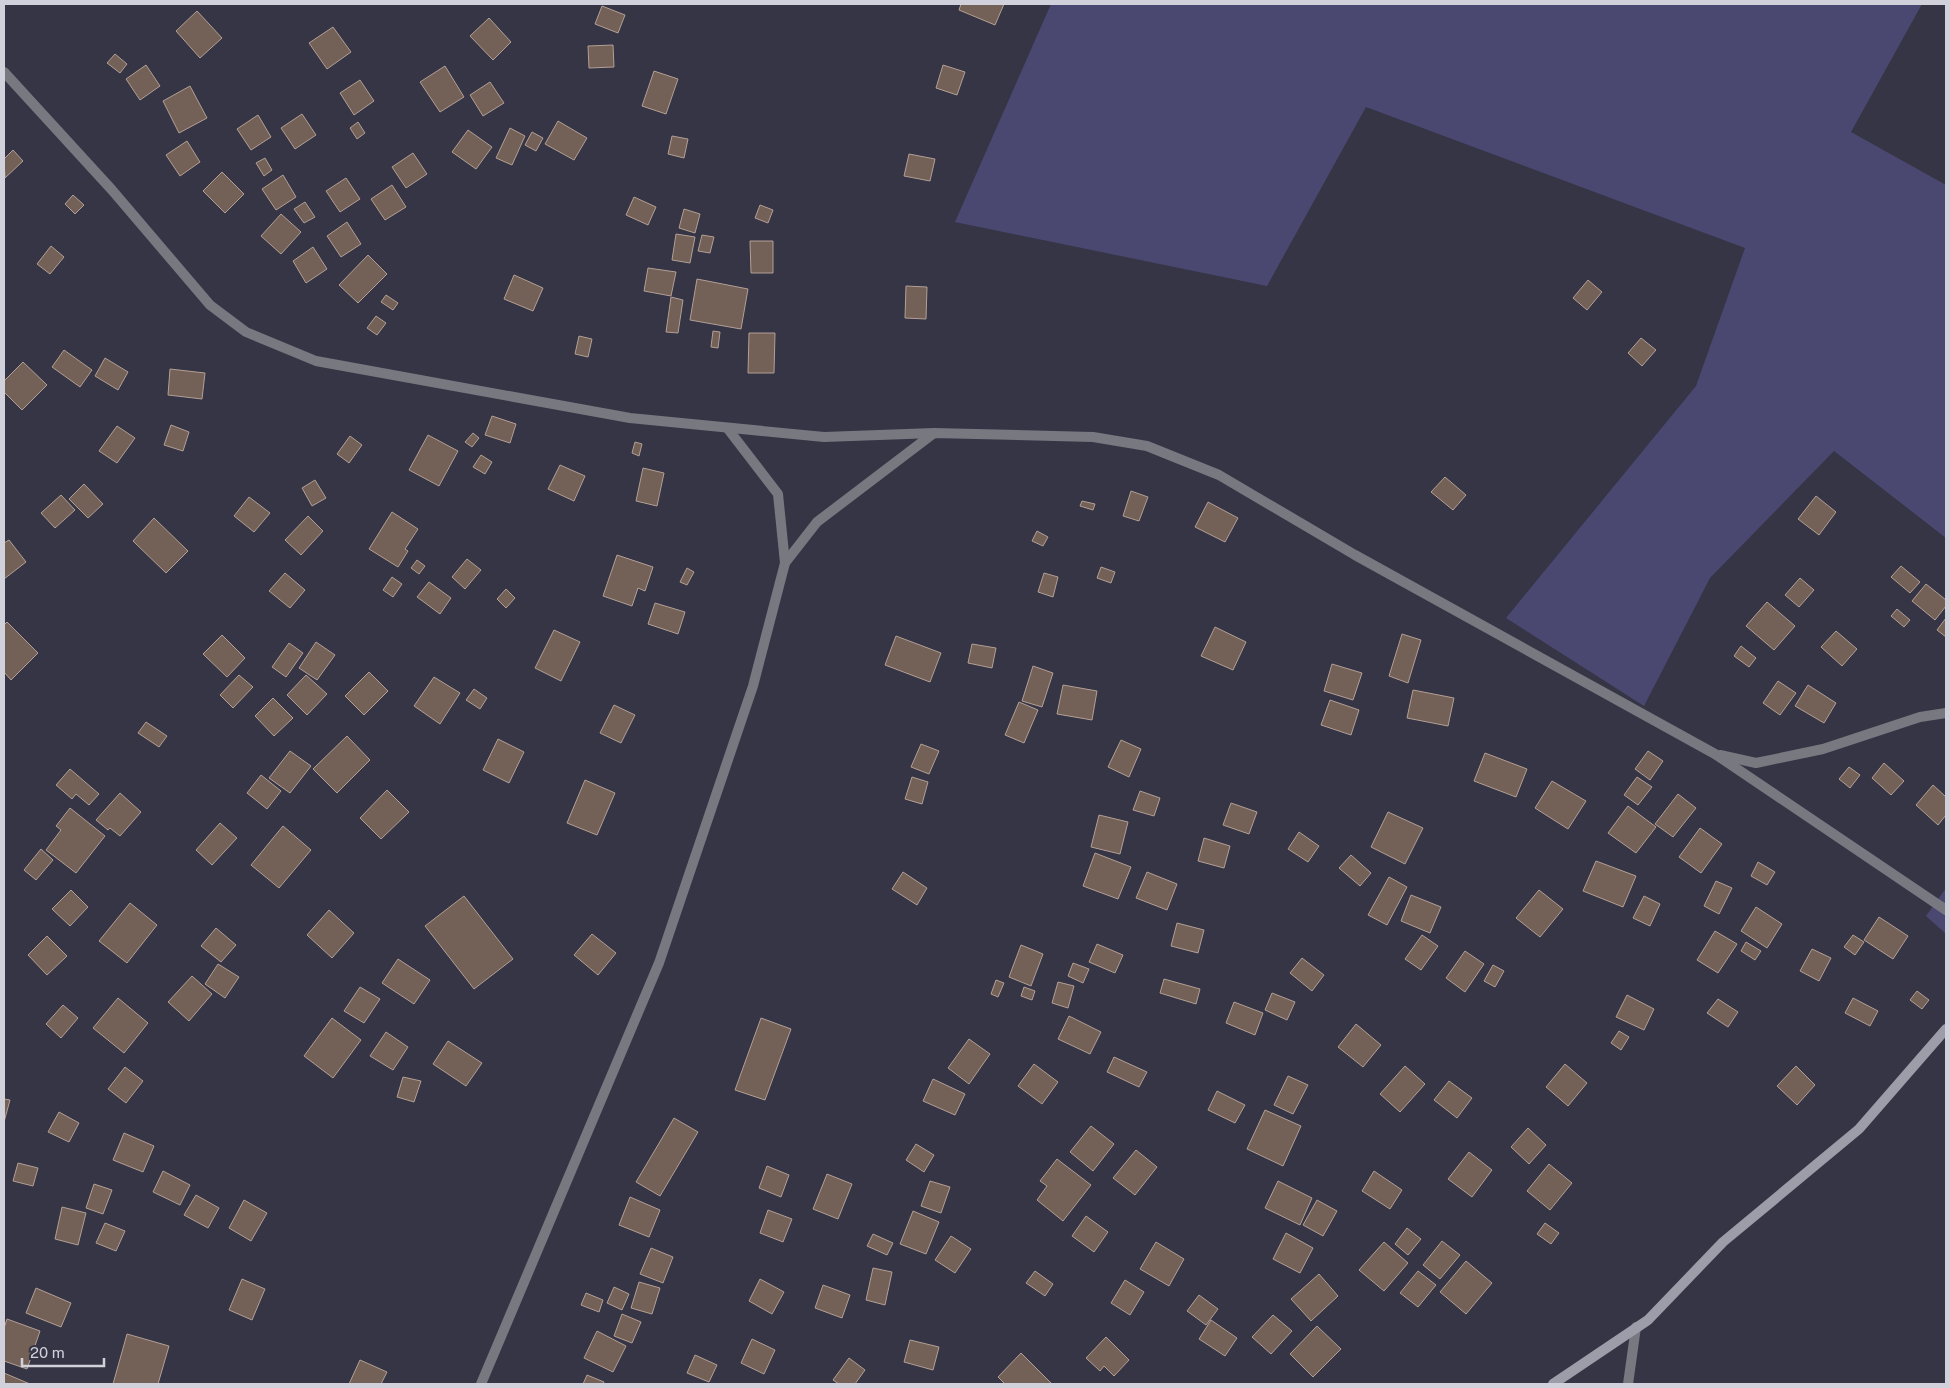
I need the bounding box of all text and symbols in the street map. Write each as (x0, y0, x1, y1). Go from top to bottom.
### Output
scale bar (22, 1336, 105, 1368)
text: 20 m (30, 1344, 65, 1361)

